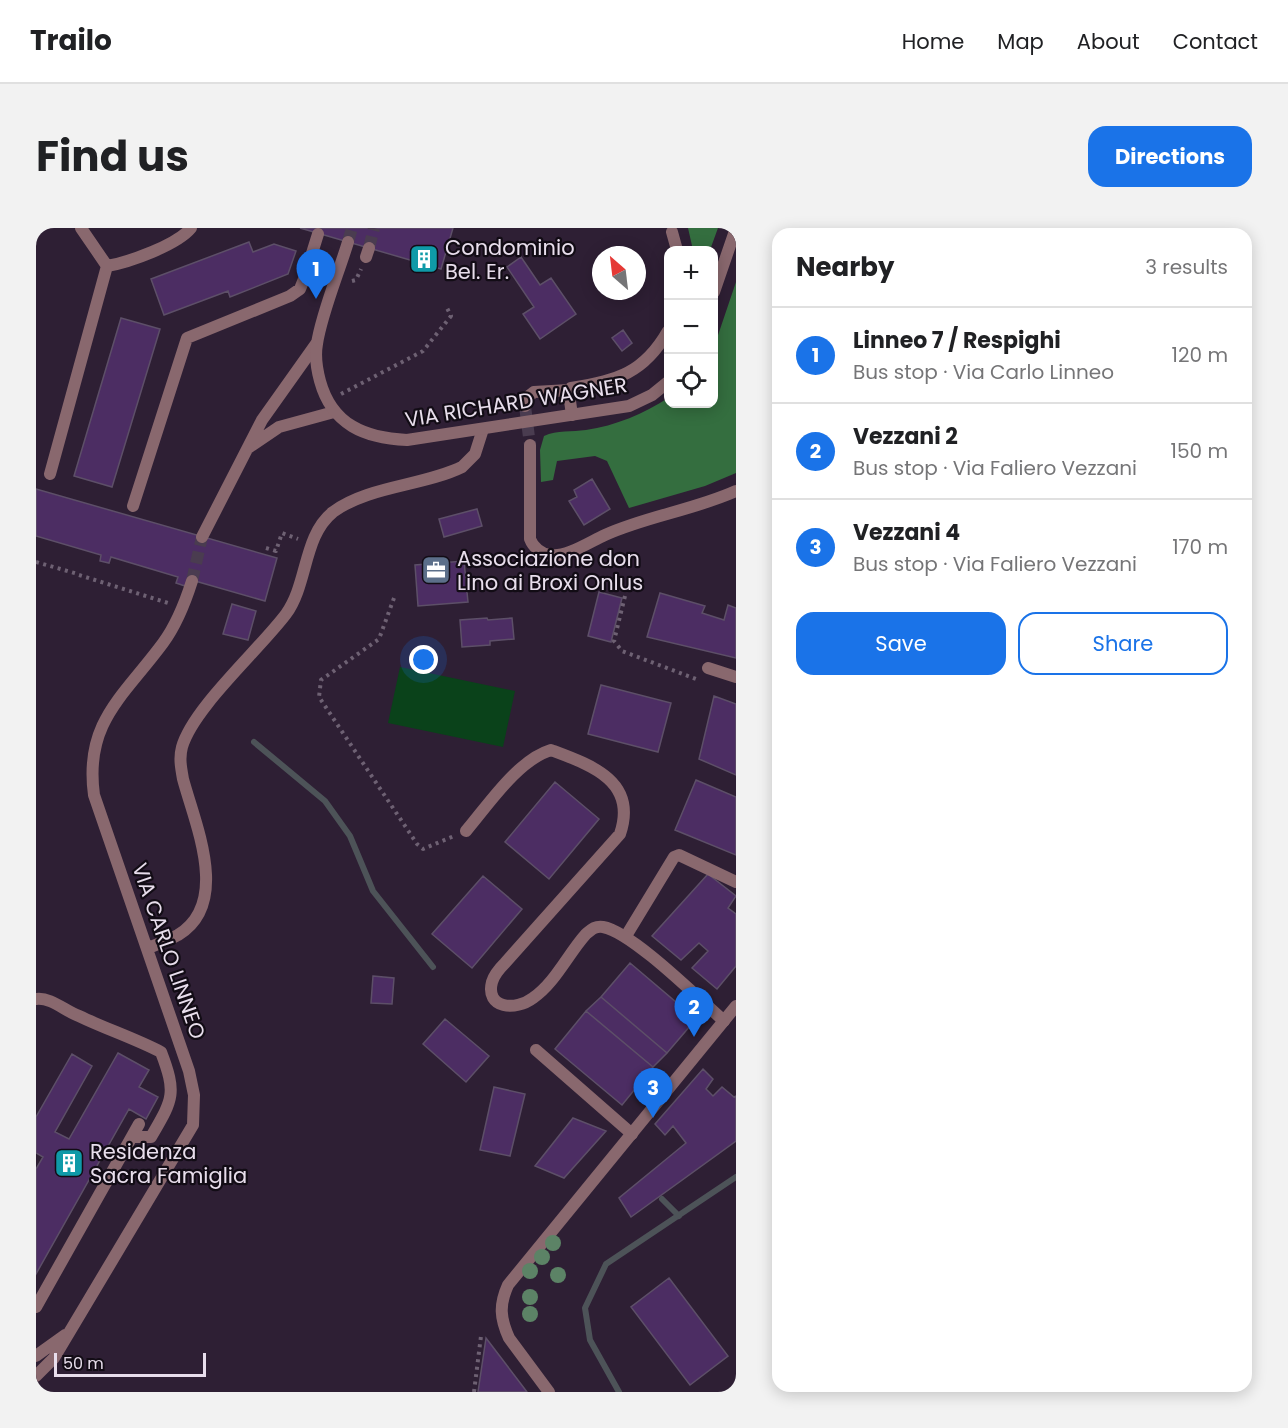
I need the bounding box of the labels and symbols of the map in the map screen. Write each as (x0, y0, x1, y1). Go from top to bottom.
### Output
place label: Condominio Bel. Er. (445, 233, 575, 286)
building icon: Condominio Bel. Er. (408, 243, 440, 275)
north arrow (592, 246, 646, 300)
pin: 1 (296, 250, 336, 299)
street label: VIA RICHARD WAGNER (403, 370, 629, 434)
place label: Associazione don Lino ai Broxi Onlus (457, 544, 643, 597)
office icon: Associazione don Lino ai Broxi Onlus (420, 554, 452, 586)
your location (409, 645, 438, 674)
street label: VIA CARLO LINNEO (125, 859, 213, 1043)
pin: 2 (674, 988, 714, 1037)
pin: 3 (634, 1068, 672, 1118)
place label: Residenza Sacra Famiglia (90, 1137, 247, 1190)
building icon: Residenza Sacra Famiglia (53, 1147, 85, 1179)
scale bar (54, 1350, 206, 1378)

